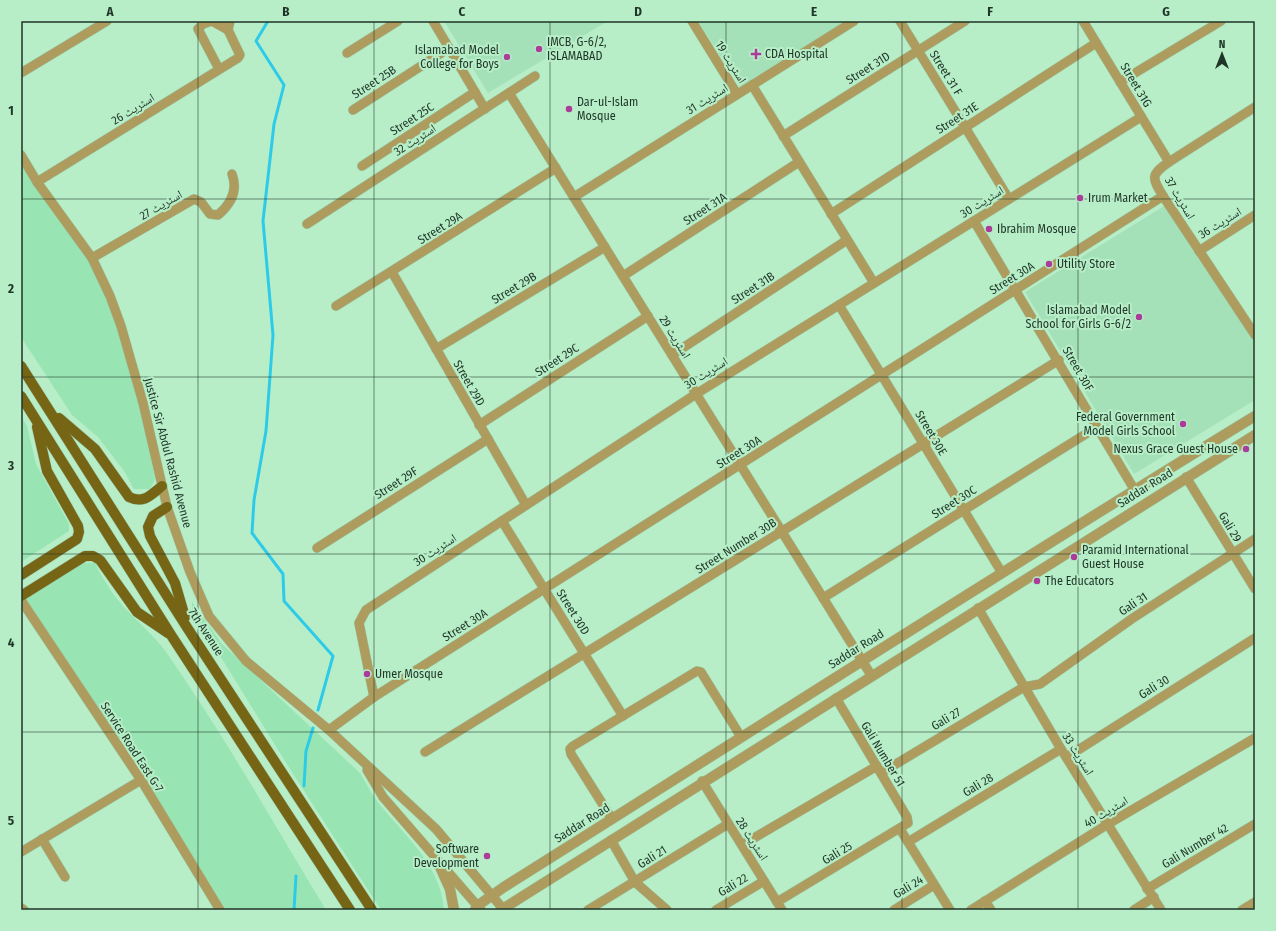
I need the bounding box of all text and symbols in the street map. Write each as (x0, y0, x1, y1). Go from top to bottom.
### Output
text: A (105, 4, 114, 19)
text: B (282, 4, 290, 19)
text: C (459, 4, 466, 19)
text: D (634, 4, 642, 19)
text: E (811, 4, 817, 19)
text: F (987, 4, 993, 19)
text: G (1162, 4, 1170, 19)
north arrow (1202, 34, 1242, 74)
place label: IMCB, G-6/2, ISLAMABAD (547, 35, 607, 63)
street label: اسٹریٹ 19 (712, 38, 750, 86)
text: N (1219, 38, 1225, 51)
place label: Islamabad Model College for Boys (415, 43, 499, 71)
marker: IMCB, G-6/2, ISLAMABAD (534, 44, 544, 54)
place label: CDA Hospital (765, 47, 828, 61)
marker: CDA Hospital (750, 48, 762, 60)
street label: Street 31 F (927, 48, 966, 99)
street label: Street 31D (843, 49, 893, 87)
marker: Islamabad Model College for Boys (502, 52, 512, 62)
street label: Street 31G (1117, 60, 1155, 110)
street label: Street 25B (349, 62, 399, 101)
street label: اسٹریٹ 31 (684, 81, 731, 117)
street label: اسٹریٹ 26 (109, 90, 157, 128)
place label: Dar-ul-Islam Mosque (577, 95, 638, 123)
street label: Street 31E (933, 99, 981, 137)
street label: Street 25C (388, 100, 436, 138)
text: 1 (8, 103, 14, 118)
marker: Dar-ul-Islam Mosque (564, 104, 574, 114)
street label: اسٹریٹ 32 (391, 121, 439, 159)
street label: اسٹریٹ 37 (1162, 174, 1198, 222)
street label: اسٹریٹ 30 (958, 183, 1006, 221)
street label: اسٹریٹ 27 (137, 187, 185, 223)
street label: Street 31A (681, 190, 730, 228)
place label: Irum Market (1088, 191, 1148, 205)
marker: Irum Market (1075, 193, 1085, 203)
street label: اسٹریٹ 36 (1196, 204, 1244, 242)
street label: Street 29A (415, 209, 465, 247)
place label: Ibrahim Mosque (997, 222, 1076, 236)
marker: Ibrahim Mosque (984, 224, 994, 234)
place label: Utility Store (1057, 257, 1115, 271)
street label: Street 30A (987, 258, 1038, 297)
marker: Utility Store (1044, 259, 1054, 269)
street label: Street 29B (489, 269, 539, 307)
street label: Street 31B (729, 269, 778, 307)
text: 2 (7, 281, 14, 296)
place label: Islamabad Model School for Girls G-6/2 (1025, 303, 1131, 331)
marker: Islamabad Model School for Girls G-6/2 (1134, 312, 1144, 322)
street label: اسٹریٹ 29 (656, 313, 694, 361)
street label: Street 29C (532, 341, 582, 379)
street label: Street 30F (1060, 344, 1097, 394)
street label: اسٹریٹ 30 (682, 354, 730, 392)
street label: Street 29D (450, 358, 488, 408)
street label: Justice Sir Abdul Rashid Avenue (141, 376, 195, 530)
street label: Street 30E (912, 408, 950, 458)
place label: Federal Government Model Girls School (1076, 410, 1175, 438)
marker: Federal Government Model Girls School (1178, 419, 1188, 429)
street label: Street 30A (714, 432, 765, 471)
place label: Nexus Grace Guest House (1113, 442, 1238, 456)
marker: Nexus Grace Guest House (1241, 444, 1251, 454)
text: 3 (7, 458, 14, 473)
street label: Street 29F (372, 463, 421, 502)
street label: Saddar Road (1115, 466, 1175, 510)
street label: Street 30C (929, 483, 979, 521)
street label: Gali 29 (1216, 509, 1245, 545)
street label: Street Number 30B (693, 515, 779, 576)
street label: اسٹریٹ 30 (411, 531, 459, 569)
place label: Paramid International Guest House (1082, 543, 1189, 571)
marker: Paramid International Guest House (1069, 552, 1079, 562)
place label: The Educators (1045, 574, 1114, 588)
marker: The Educators (1032, 576, 1042, 586)
street label: Street 30D (554, 587, 592, 637)
street label: Gali 31 (1116, 589, 1150, 619)
street label: Street 30A (440, 605, 491, 644)
street label: 7th Avenue (185, 606, 227, 659)
street label: Saddar Road (826, 627, 886, 671)
text: 4 (8, 635, 15, 650)
place label: Umer Mosque (375, 667, 443, 681)
marker: Umer Mosque (362, 669, 372, 679)
street label: Gali 30 (1136, 672, 1172, 702)
street label: Service Road East G-7 (98, 699, 166, 795)
street label: Gali 27 (929, 705, 963, 733)
street label: Gali Number 51 (858, 719, 908, 789)
street label: اسٹریٹ 33 (1059, 730, 1097, 778)
street label: Gali 28 (960, 771, 996, 799)
street label: اسٹریٹ 40 (1082, 793, 1131, 831)
street label: Saddar Road (552, 801, 612, 845)
text: 5 (8, 813, 14, 828)
street label: اسٹریٹ 28 (733, 815, 771, 863)
street label: Gali Number 42 (1159, 821, 1231, 871)
street label: Gali 25 (819, 838, 855, 867)
place label: Software Development (414, 842, 479, 870)
street label: Gali 21 (635, 843, 669, 871)
marker: Software Development (482, 851, 492, 861)
street label: Gali 22 (716, 871, 750, 899)
street label: Gali 24 (890, 873, 926, 901)

